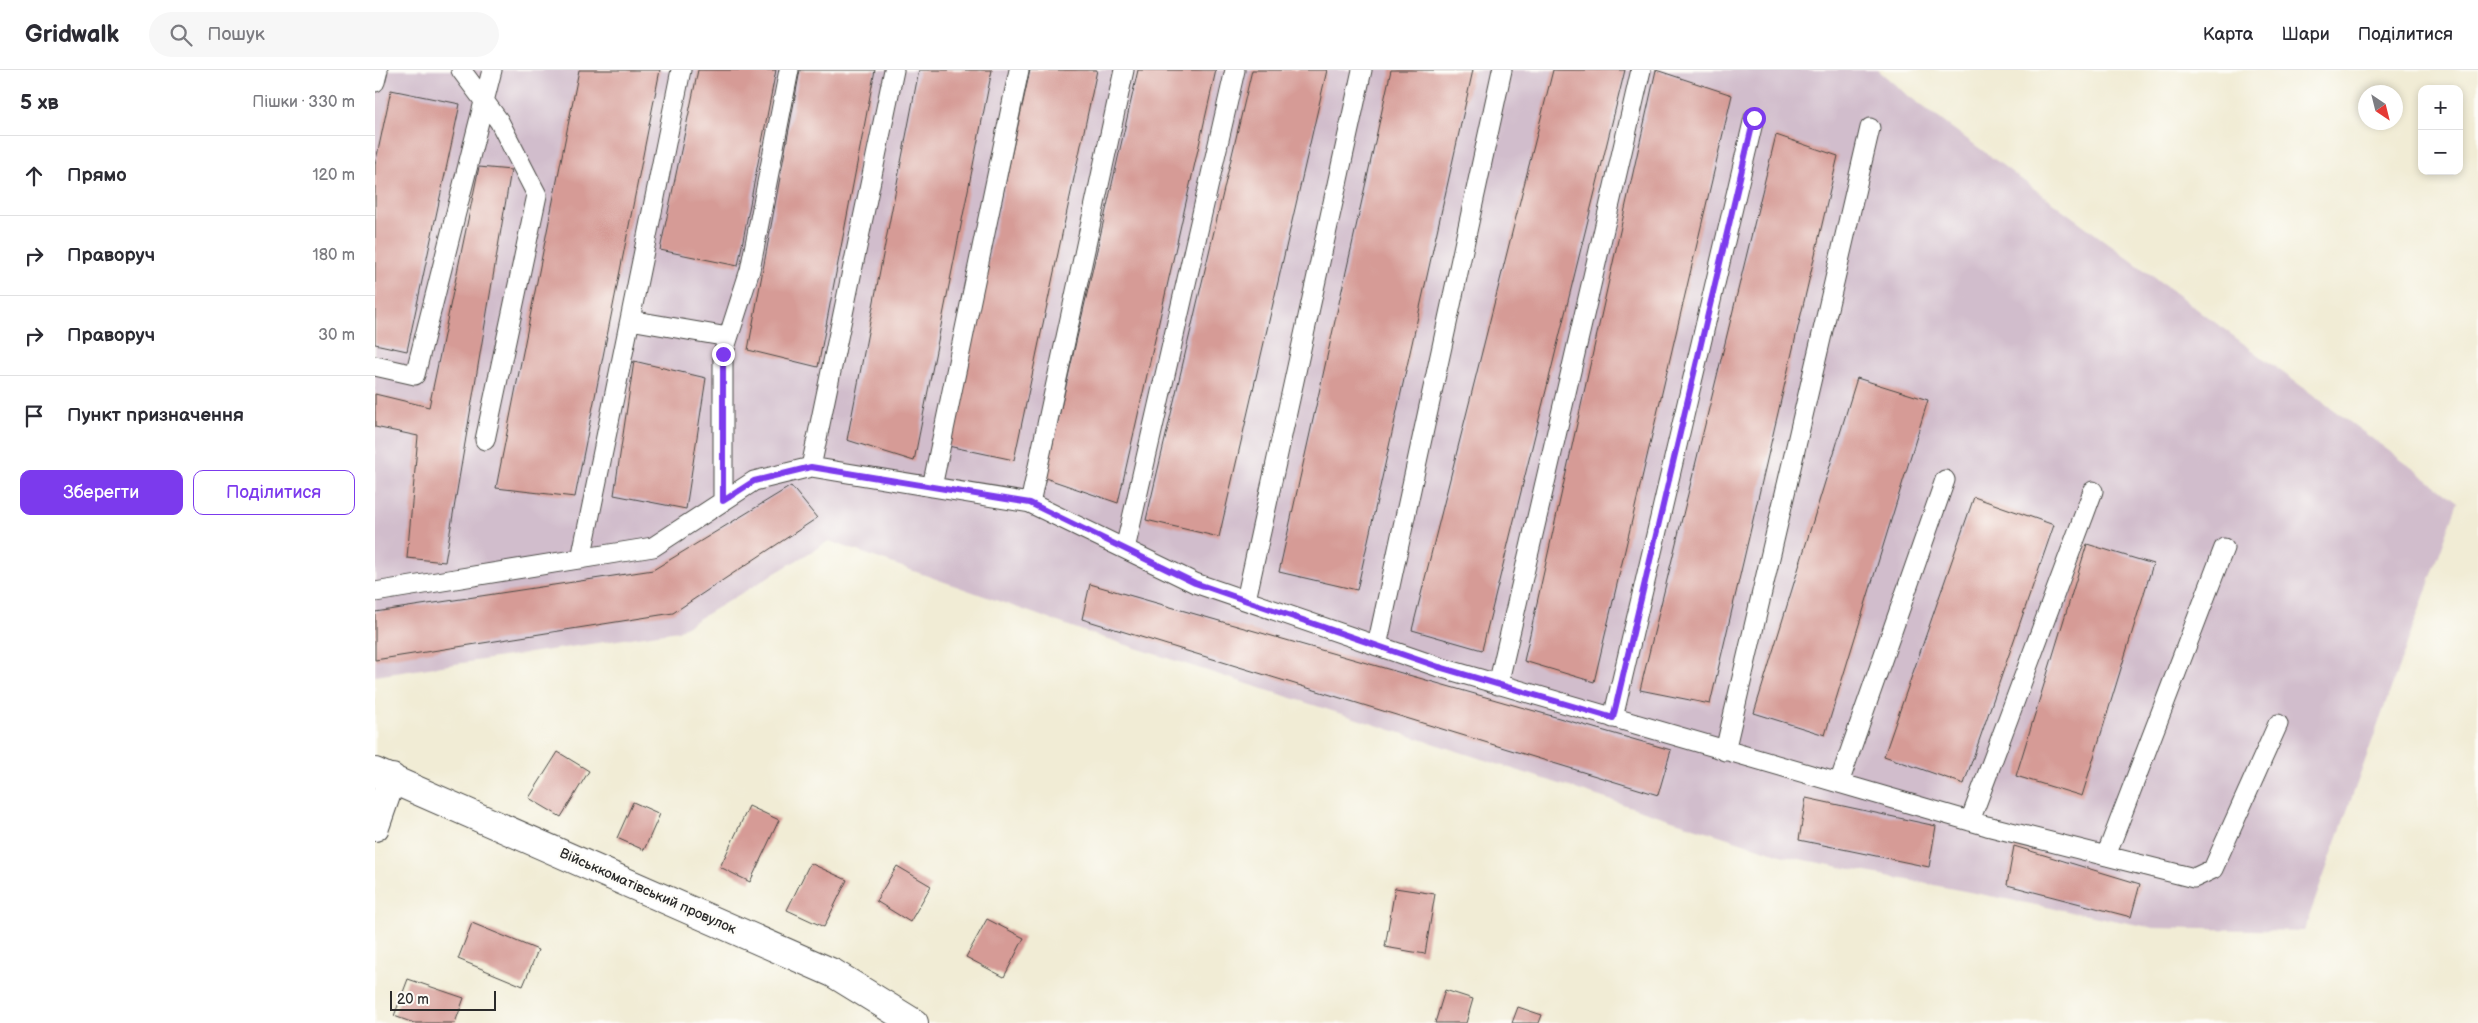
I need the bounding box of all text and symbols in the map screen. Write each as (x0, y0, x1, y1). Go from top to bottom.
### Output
search box (149, 12, 499, 57)
text: Gridwalk (25, 20, 119, 49)
icon: search (167, 21, 195, 49)
text: Пошук (207, 23, 265, 46)
text: Карта (2203, 24, 2253, 45)
text: Шари (2281, 24, 2330, 45)
text: Поділитися (2358, 24, 2453, 45)
north arrow (2358, 85, 2403, 130)
map controls (2418, 85, 2463, 175)
button: + (2418, 85, 2463, 130)
text: 5 хв (20, 90, 59, 115)
text: Пішки · 330 m (252, 93, 355, 112)
route start (1743, 107, 1766, 130)
button: − (2418, 130, 2463, 175)
icon: ahead (20, 162, 48, 190)
text: Прямо (67, 164, 127, 187)
text: 120 m (312, 166, 355, 185)
icon: right (20, 242, 48, 270)
text: Праворуч (67, 244, 155, 267)
text: 180 m (313, 246, 355, 265)
icon: right (20, 322, 48, 350)
text: Праворуч (67, 324, 155, 347)
text: 30 m (318, 326, 355, 345)
route end (712, 343, 735, 366)
icon: arrive (20, 402, 48, 430)
text: Пункт призначення (67, 404, 244, 427)
button: Зберегти (20, 470, 183, 515)
button: Поділитися (193, 470, 355, 515)
street label: Військкоматівський провулок (557, 844, 739, 938)
scale bar (390, 988, 496, 1011)
text: 20 m (397, 991, 429, 1008)

